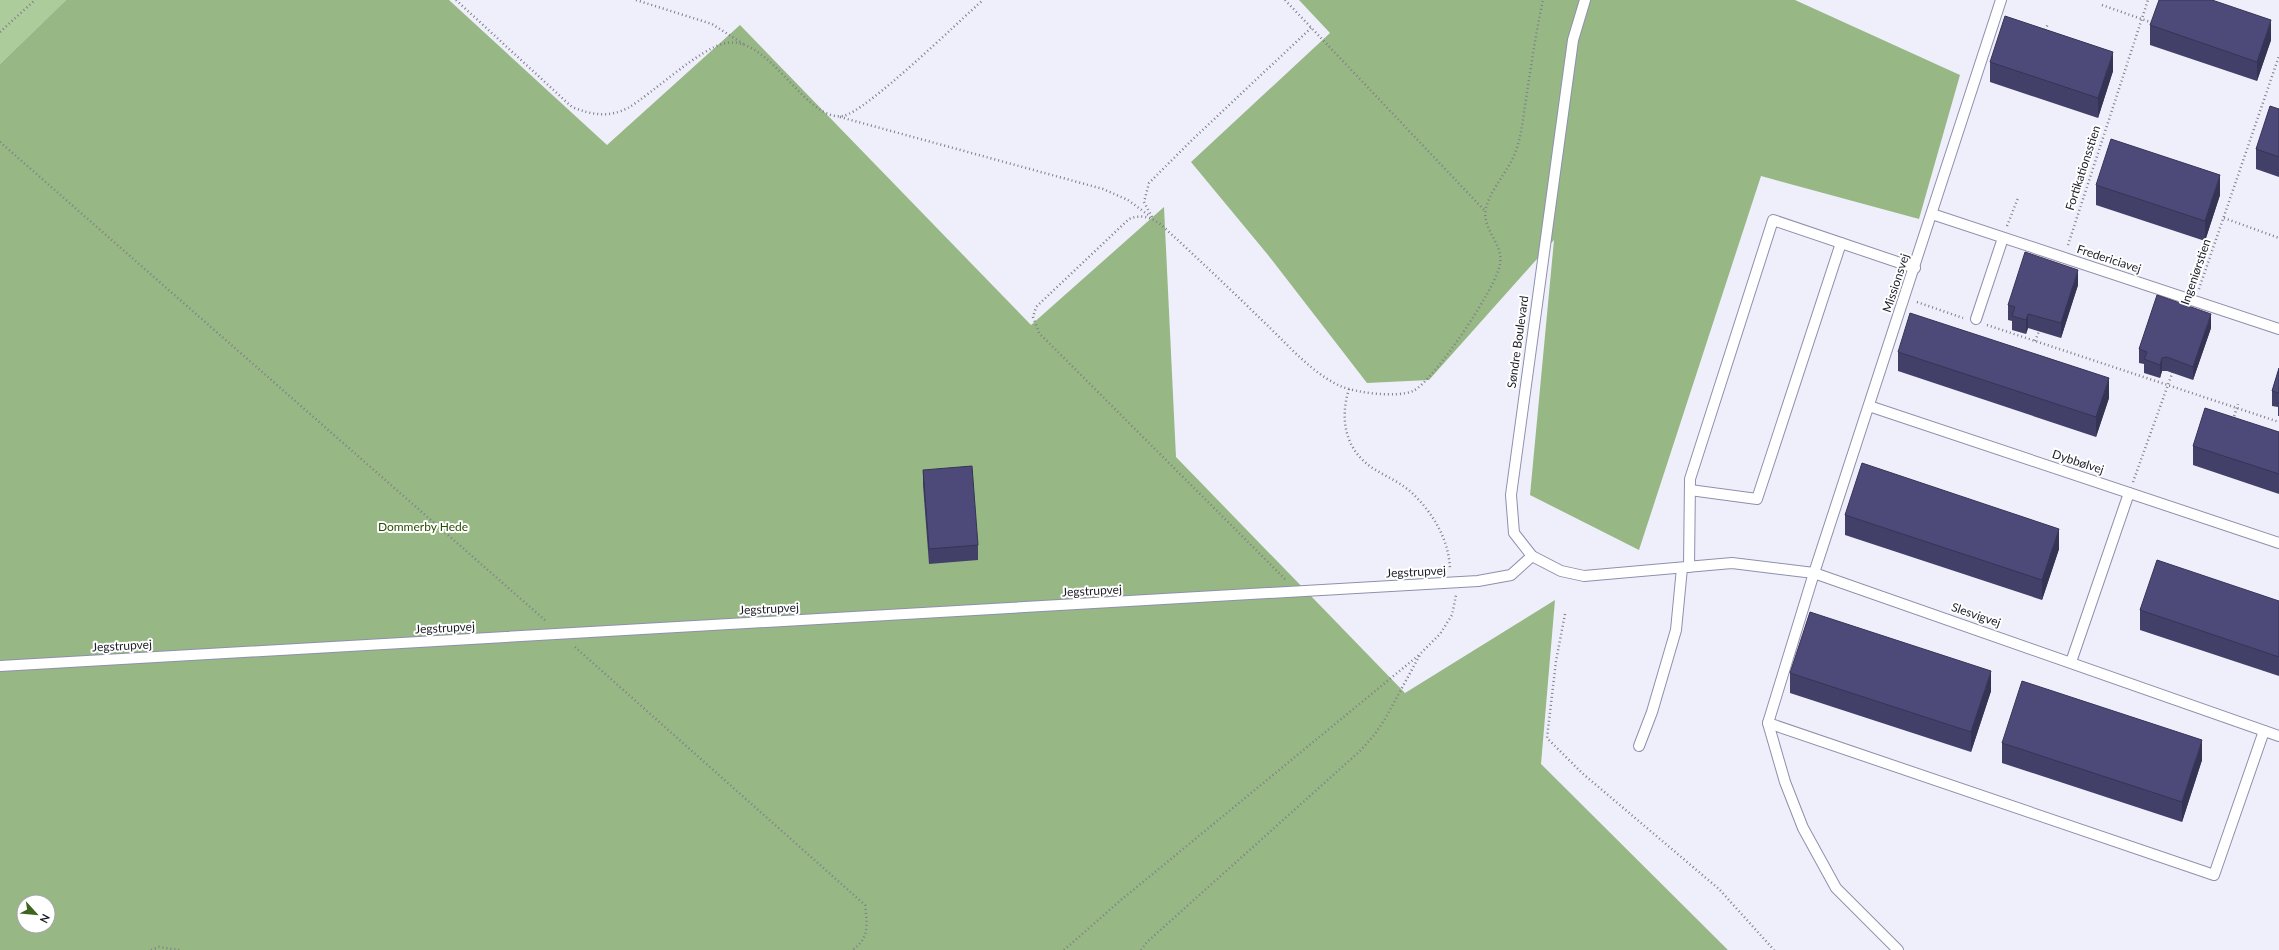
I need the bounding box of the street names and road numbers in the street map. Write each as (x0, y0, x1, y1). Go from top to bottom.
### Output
street label: Fortikationsstien (2062, 123, 2103, 212)
street label: Ingeniørstien (2177, 237, 2214, 307)
street label: Fredericiavej (2075, 241, 2143, 276)
street label: Missionsvej (1879, 251, 1912, 314)
street label: Søndre Boulevard (1504, 295, 1531, 389)
street label: Dybbølvej (2050, 446, 2106, 477)
street label: Jegstrupvej (1386, 562, 1446, 581)
street label: Jegstrupvej (1062, 581, 1122, 600)
street label: Jegstrupvej (739, 599, 799, 618)
street label: Slesvigvej (1949, 599, 2003, 630)
street label: Jegstrupvej (415, 618, 475, 637)
street label: Jegstrupvej (92, 636, 152, 655)

